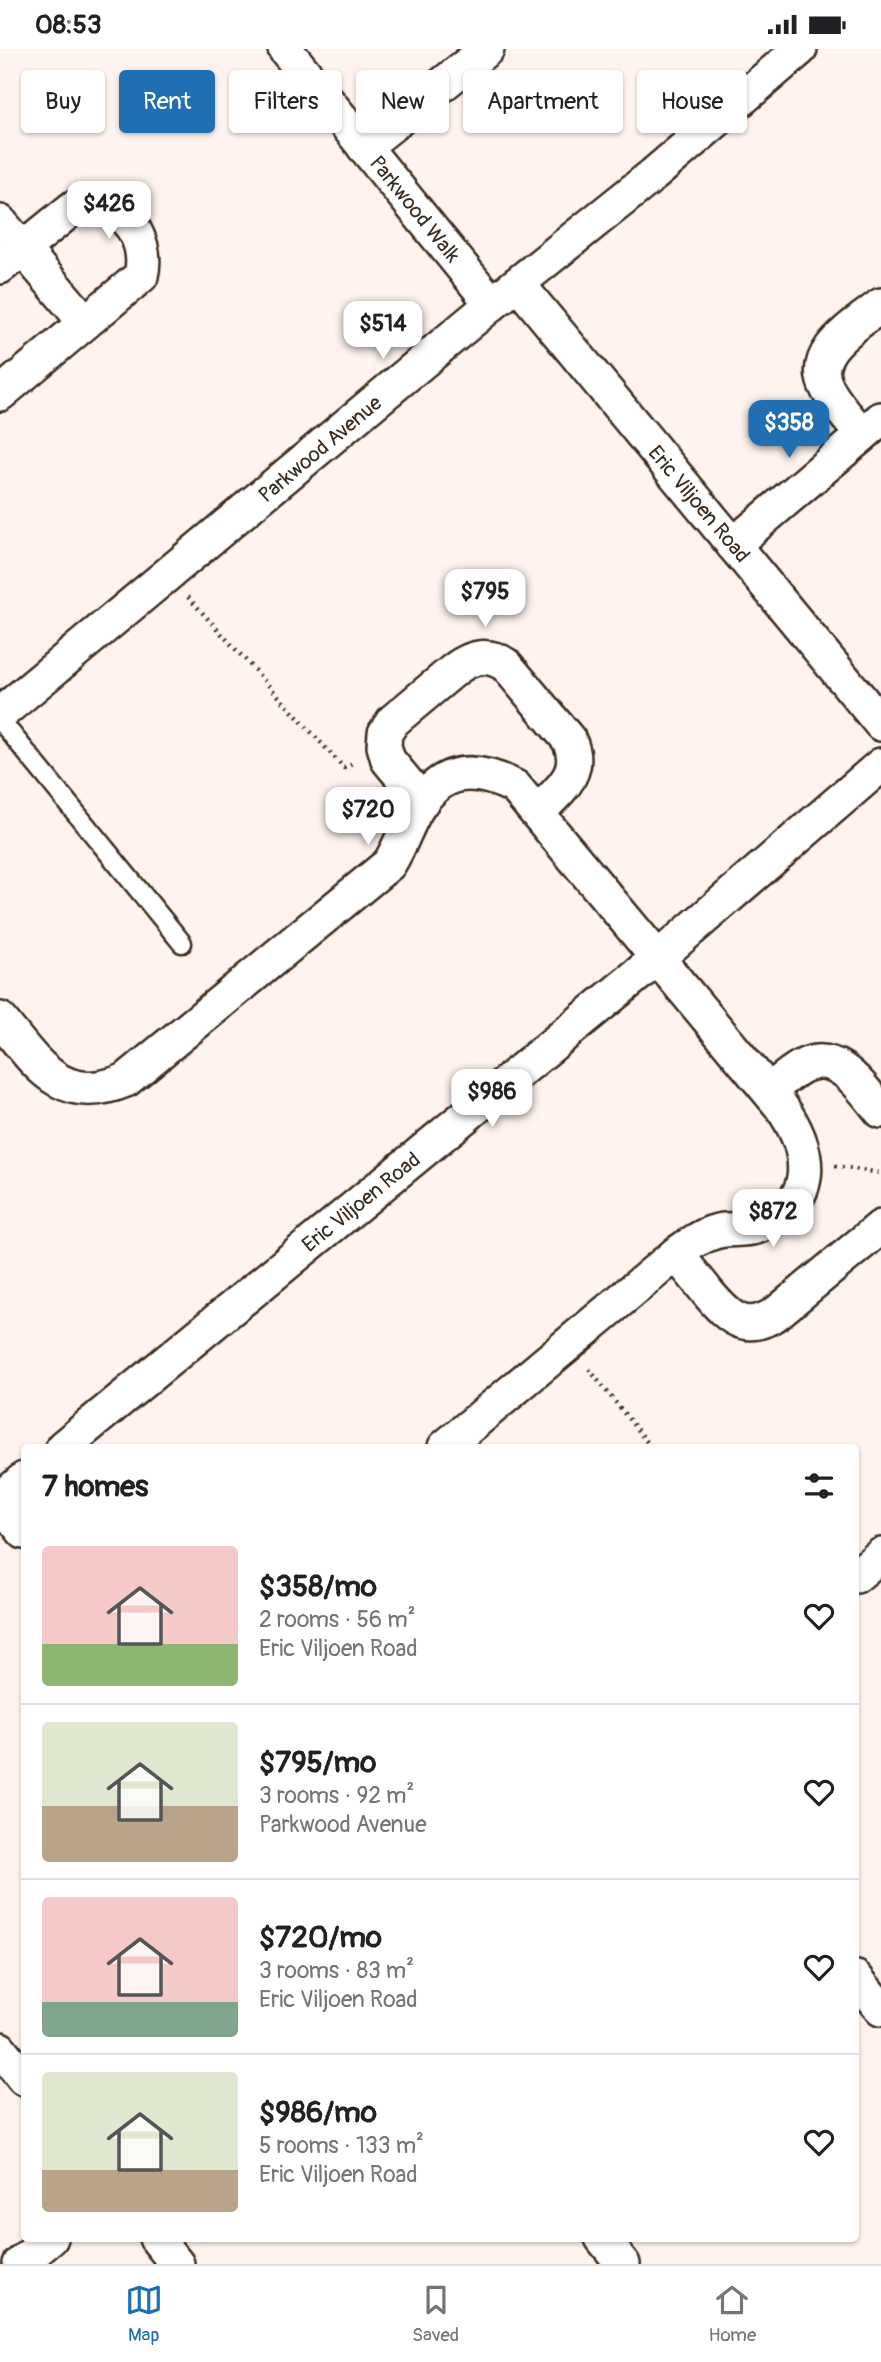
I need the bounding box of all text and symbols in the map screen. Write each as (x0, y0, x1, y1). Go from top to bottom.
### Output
text: 08:53 (35, 9, 101, 41)
chip: Buy (21, 70, 105, 133)
chip: Rent (119, 70, 215, 133)
chip: Filters (229, 70, 342, 133)
chip: New (356, 70, 449, 133)
chip: Apartment (463, 70, 623, 133)
chip: House (637, 70, 747, 133)
street label: Parkwood Walk (363, 150, 466, 268)
pin: $426 (68, 181, 150, 241)
text: $426 (83, 189, 135, 218)
pin: $514 (342, 301, 424, 361)
text: $514 (359, 309, 407, 338)
street label: Parkwood Avenue (253, 389, 388, 509)
pin: $358 (748, 401, 830, 460)
text: $358 (764, 408, 814, 437)
street label: Eric Viljoen Road (642, 440, 755, 568)
pin: $795 (444, 569, 526, 629)
text: $795 (461, 577, 509, 606)
pin: $720 (327, 787, 409, 847)
text: $720 (341, 795, 395, 824)
pin: $986 (451, 1069, 533, 1129)
text: $986 (467, 1077, 517, 1106)
street label: Eric Viljoen Road (297, 1146, 426, 1258)
pin: $872 (732, 1189, 814, 1249)
text: $872 (748, 1197, 798, 1226)
icon: filters (800, 1467, 838, 1505)
text: 7 homes (42, 1468, 149, 1505)
text: $358/mo (259, 1568, 377, 1605)
icon: home (98, 1574, 182, 1658)
icon: heart (800, 1597, 838, 1635)
text: 2 rooms · 56 m² (259, 1605, 416, 1634)
text: Eric Viljoen Road (259, 1634, 417, 1663)
text: $795/mo (259, 1744, 376, 1781)
icon: home (98, 1750, 182, 1834)
icon: heart (800, 1773, 838, 1811)
text: 3 rooms · 92 m² (259, 1781, 414, 1810)
text: Parkwood Avenue (259, 1810, 427, 1839)
text: $720/mo (259, 1919, 382, 1956)
icon: home (98, 1925, 182, 2009)
icon: heart (800, 1948, 838, 1986)
text: 3 rooms · 83 m² (259, 1956, 414, 1985)
text: Eric Viljoen Road (259, 1985, 417, 2014)
text: $986/mo (259, 2094, 377, 2131)
icon: home (98, 2100, 182, 2184)
icon: heart (800, 2123, 838, 2161)
text: 5 rooms · 133 m² (259, 2131, 424, 2160)
text: Eric Viljoen Road (259, 2160, 417, 2189)
tab: Map (125, 2281, 163, 2347)
tab: Saved (412, 2281, 459, 2347)
tab: Home (708, 2281, 756, 2347)

